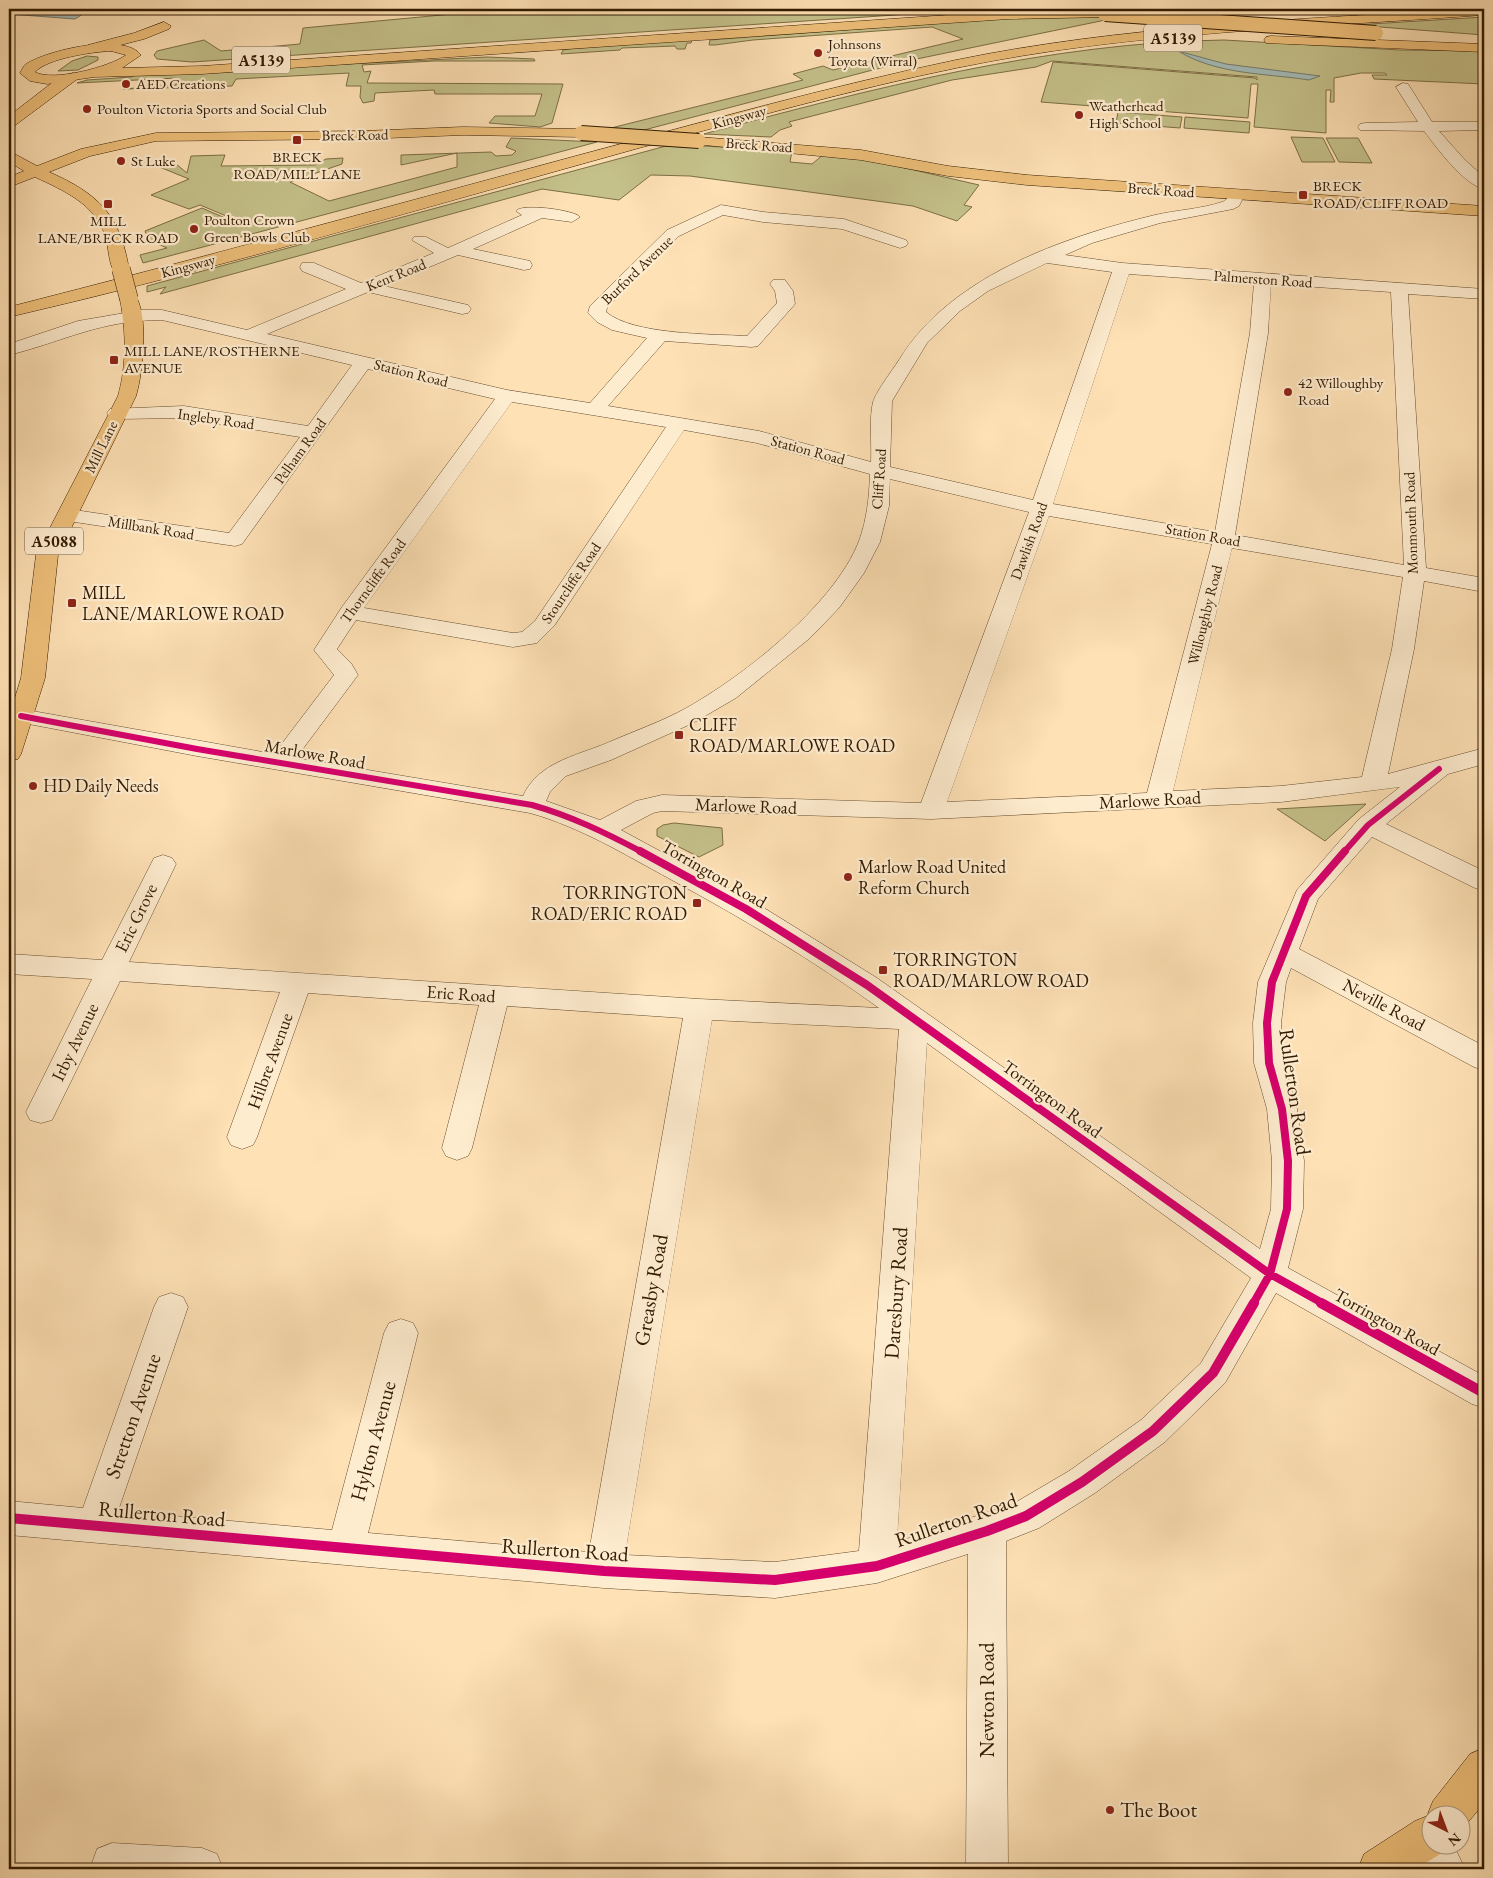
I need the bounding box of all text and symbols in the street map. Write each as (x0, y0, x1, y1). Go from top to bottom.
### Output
road number: A5139 (1144, 24, 1202, 52)
place label: Johnsons Toyota (Wirral) (826, 34, 917, 70)
road number: A5139 (232, 46, 290, 74)
marker: Johnsons Toyota (Wirral) (812, 47, 824, 59)
place label: AED Creations (135, 74, 225, 93)
marker: AED Creations (120, 78, 132, 90)
place label: Weatherhead High School (1089, 96, 1164, 132)
place label: Poulton Victoria Sports and Social Club (97, 99, 327, 118)
street label: Kingsway (710, 100, 769, 133)
marker: Poulton Victoria Sports and Social Club (81, 103, 93, 115)
marker: Weatherhead High School (1073, 109, 1085, 121)
street label: Breck Road (321, 124, 389, 145)
street label: Breck Road (725, 133, 794, 156)
marker: BRECK ROAD/MILL LANE (291, 134, 303, 146)
place label: BRECK ROAD/MILL LANE (233, 147, 361, 183)
place label: St Luke (131, 151, 175, 170)
marker: St Luke (115, 155, 127, 167)
place label: BRECK ROAD/CLIFF ROAD (1313, 176, 1448, 212)
street label: Breck Road (1127, 178, 1196, 201)
marker: BRECK ROAD/CLIFF ROAD (1297, 189, 1309, 201)
marker: MILL LANE/BRECK ROAD (102, 198, 114, 210)
place label: Poulton Crown Green Bowls Club (204, 210, 310, 246)
place label: MILL LANE/BRECK ROAD (38, 211, 178, 247)
marker: Poulton Crown Green Bowls Club (188, 223, 200, 235)
street label: Burford Avenue (597, 231, 677, 308)
street label: Kingsway (159, 249, 218, 282)
street label: Kent Road (363, 254, 429, 295)
street label: Palmerston Road (1213, 266, 1313, 291)
place label: MILL LANE/ROSTHERNE AVENUE (123, 341, 300, 377)
marker: MILL LANE/ROSTHERNE AVENUE (108, 354, 120, 366)
street label: Station Road (372, 354, 451, 391)
place label: 42 Willoughby Road (1298, 373, 1384, 409)
marker: 42 Willoughby Road (1282, 386, 1294, 398)
street label: Ingleby Road (176, 404, 256, 433)
street label: Pelham Road (269, 414, 330, 487)
street label: Mill Lane (80, 417, 121, 476)
street label: Station Road (769, 431, 848, 469)
street label: Cliff Road (867, 447, 890, 510)
street label: Monmouth Road (1399, 471, 1422, 575)
street label: Dawlish Road (1006, 499, 1052, 582)
street label: Millbank Road (107, 511, 196, 544)
street label: Station Road (1164, 519, 1242, 551)
road number: A5088 (25, 528, 83, 554)
street label: Thorncliffe Road (336, 534, 410, 627)
street label: Stourcliffe Road (536, 538, 605, 627)
street label: Willoughby Road (1183, 563, 1226, 667)
place label: MILL LANE/MARLOWE ROAD (82, 581, 284, 625)
marker: MILL LANE/MARLOWE ROAD (66, 597, 78, 609)
place label: CLIFF ROAD/MARLOWE ROAD (689, 713, 895, 757)
marker: CLIFF ROAD/MARLOWE ROAD (673, 729, 685, 741)
street label: Marlowe Road (263, 733, 368, 774)
place label: HD Daily Needs (43, 774, 159, 797)
marker: HD Daily Needs (27, 780, 39, 792)
street label: Marlowe Road (1098, 785, 1202, 814)
street label: Marlowe Road (695, 792, 798, 819)
street label: Torrington Road (657, 834, 772, 914)
place label: Marlow Road United Reform Church (858, 855, 1007, 899)
marker: Marlow Road United Reform Church (842, 871, 854, 883)
street label: Eric Grove (109, 880, 162, 956)
place label: TORRINGTON ROAD/ERIC ROAD (531, 881, 688, 925)
marker: TORRINGTON ROAD/ERIC ROAD (691, 897, 703, 909)
place label: TORRINGTON ROAD/MARLOW ROAD (893, 948, 1089, 992)
marker: TORRINGTON ROAD/MARLOW ROAD (877, 964, 889, 976)
street label: Neville Road (1339, 973, 1430, 1036)
street label: Eric Road (426, 980, 497, 1007)
street label: Irby Avenue (46, 999, 103, 1085)
street label: Hilbre Avenue (241, 1010, 298, 1112)
street label: Rullerton Road (1273, 1027, 1318, 1157)
street label: Torrington Road (998, 1055, 1108, 1143)
street label: Daresbury Road (877, 1226, 914, 1360)
street label: Greasby Road (627, 1231, 674, 1348)
street label: Torrington Road (1330, 1283, 1445, 1361)
street label: Stretton Avenue (98, 1350, 167, 1482)
street label: Hylton Avenue (343, 1378, 402, 1504)
street label: Rullerton Road (891, 1486, 1021, 1553)
street label: Rullerton Road (97, 1494, 227, 1533)
street label: Rullerton Road (500, 1532, 630, 1567)
street label: Newton Road (973, 1642, 1000, 1758)
place label: The Boot (1120, 1796, 1197, 1823)
marker: The Boot (1104, 1804, 1116, 1816)
north arrow (1420, 1806, 1470, 1856)
text: N (1444, 1829, 1465, 1851)

